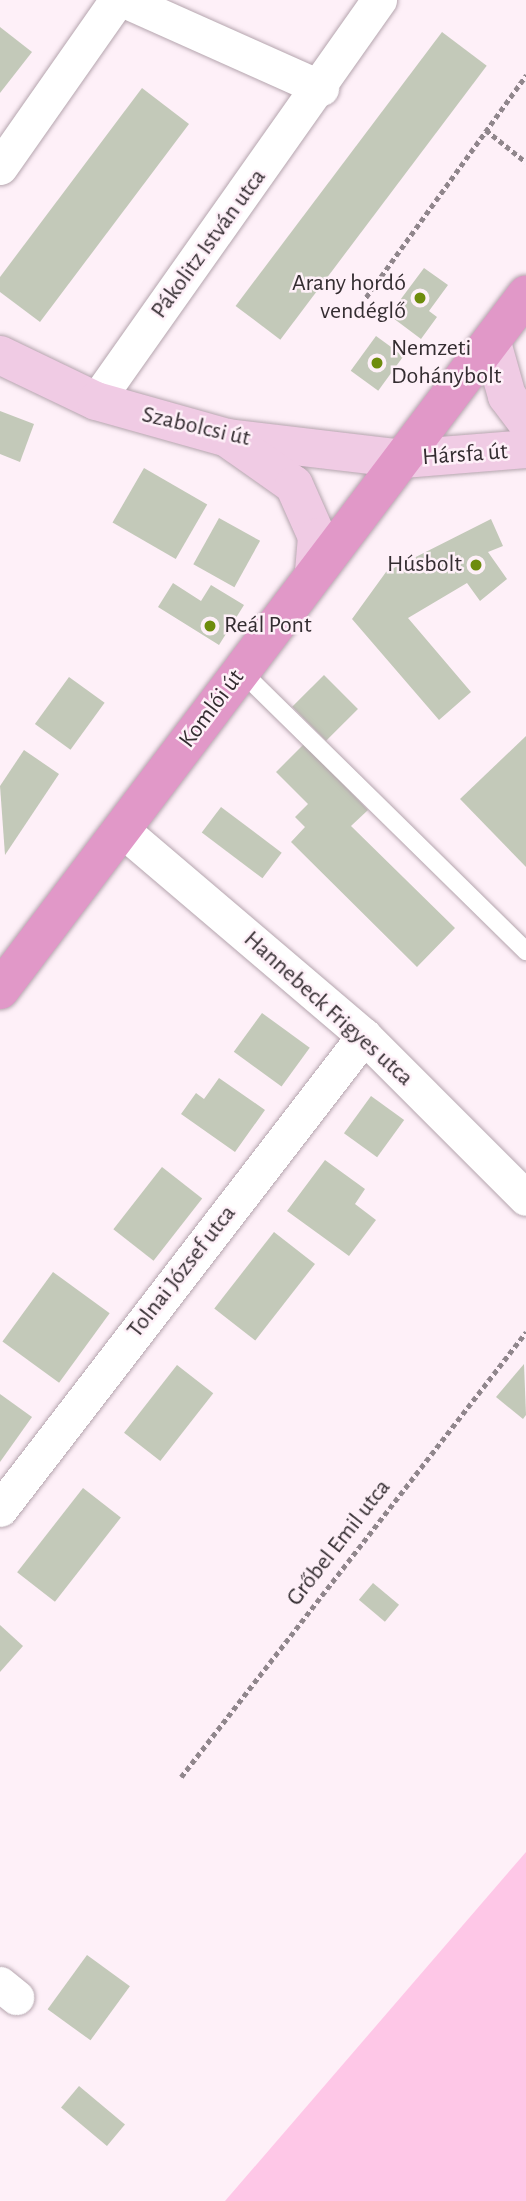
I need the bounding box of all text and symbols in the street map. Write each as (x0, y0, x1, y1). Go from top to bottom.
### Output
street label: Pákolitz István utca (145, 164, 273, 324)
place label: Arany hordó vendéglő (292, 270, 406, 326)
marker: Arany hordó vendéglő (412, 290, 428, 306)
place label: Nemzeti Dohánybolt (391, 335, 501, 391)
marker: Nemzeti Dohánybolt (369, 355, 385, 371)
street label: Szabolcsi út (139, 401, 253, 453)
street label: Hársfa út (421, 438, 509, 472)
place label: Húsbolt (387, 551, 462, 579)
marker: Húsbolt (468, 557, 484, 573)
place label: Reál Pont (224, 612, 312, 640)
marker: Reál Pont (202, 618, 218, 634)
street label: Komlói út (173, 664, 251, 754)
street label: Hannebeck Frigyes utca (237, 925, 419, 1093)
street label: Tolnai József utca (121, 1200, 243, 1344)
street label: Grőbel Emil utca (281, 1474, 397, 1612)

